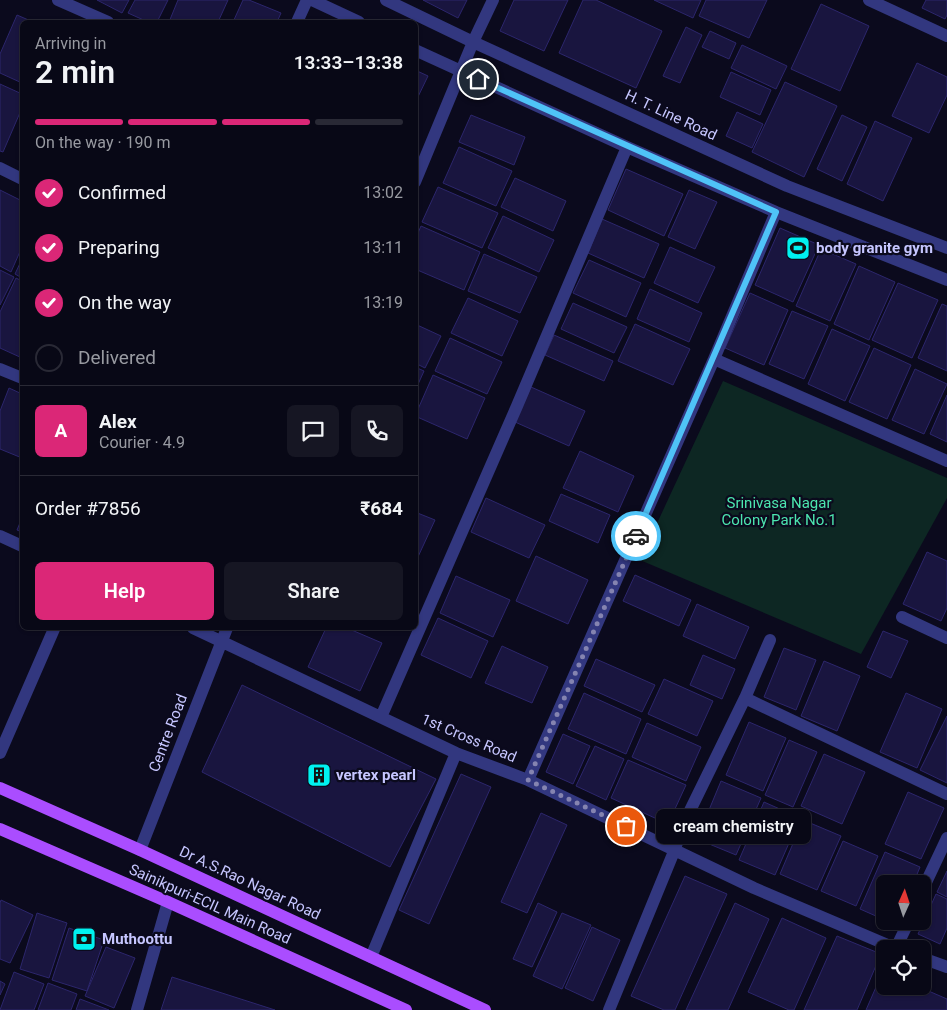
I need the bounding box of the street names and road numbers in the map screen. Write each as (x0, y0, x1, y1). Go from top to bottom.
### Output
street label: H. T. Line Road (622, 86, 720, 144)
street label: Centre Road (145, 692, 191, 774)
street label: 1st Cross Road (419, 710, 519, 766)
street label: Dr A.S.Rao Nagar Road (177, 842, 323, 924)
street label: Sainikpuri-ECIL Main Road (126, 860, 294, 948)

